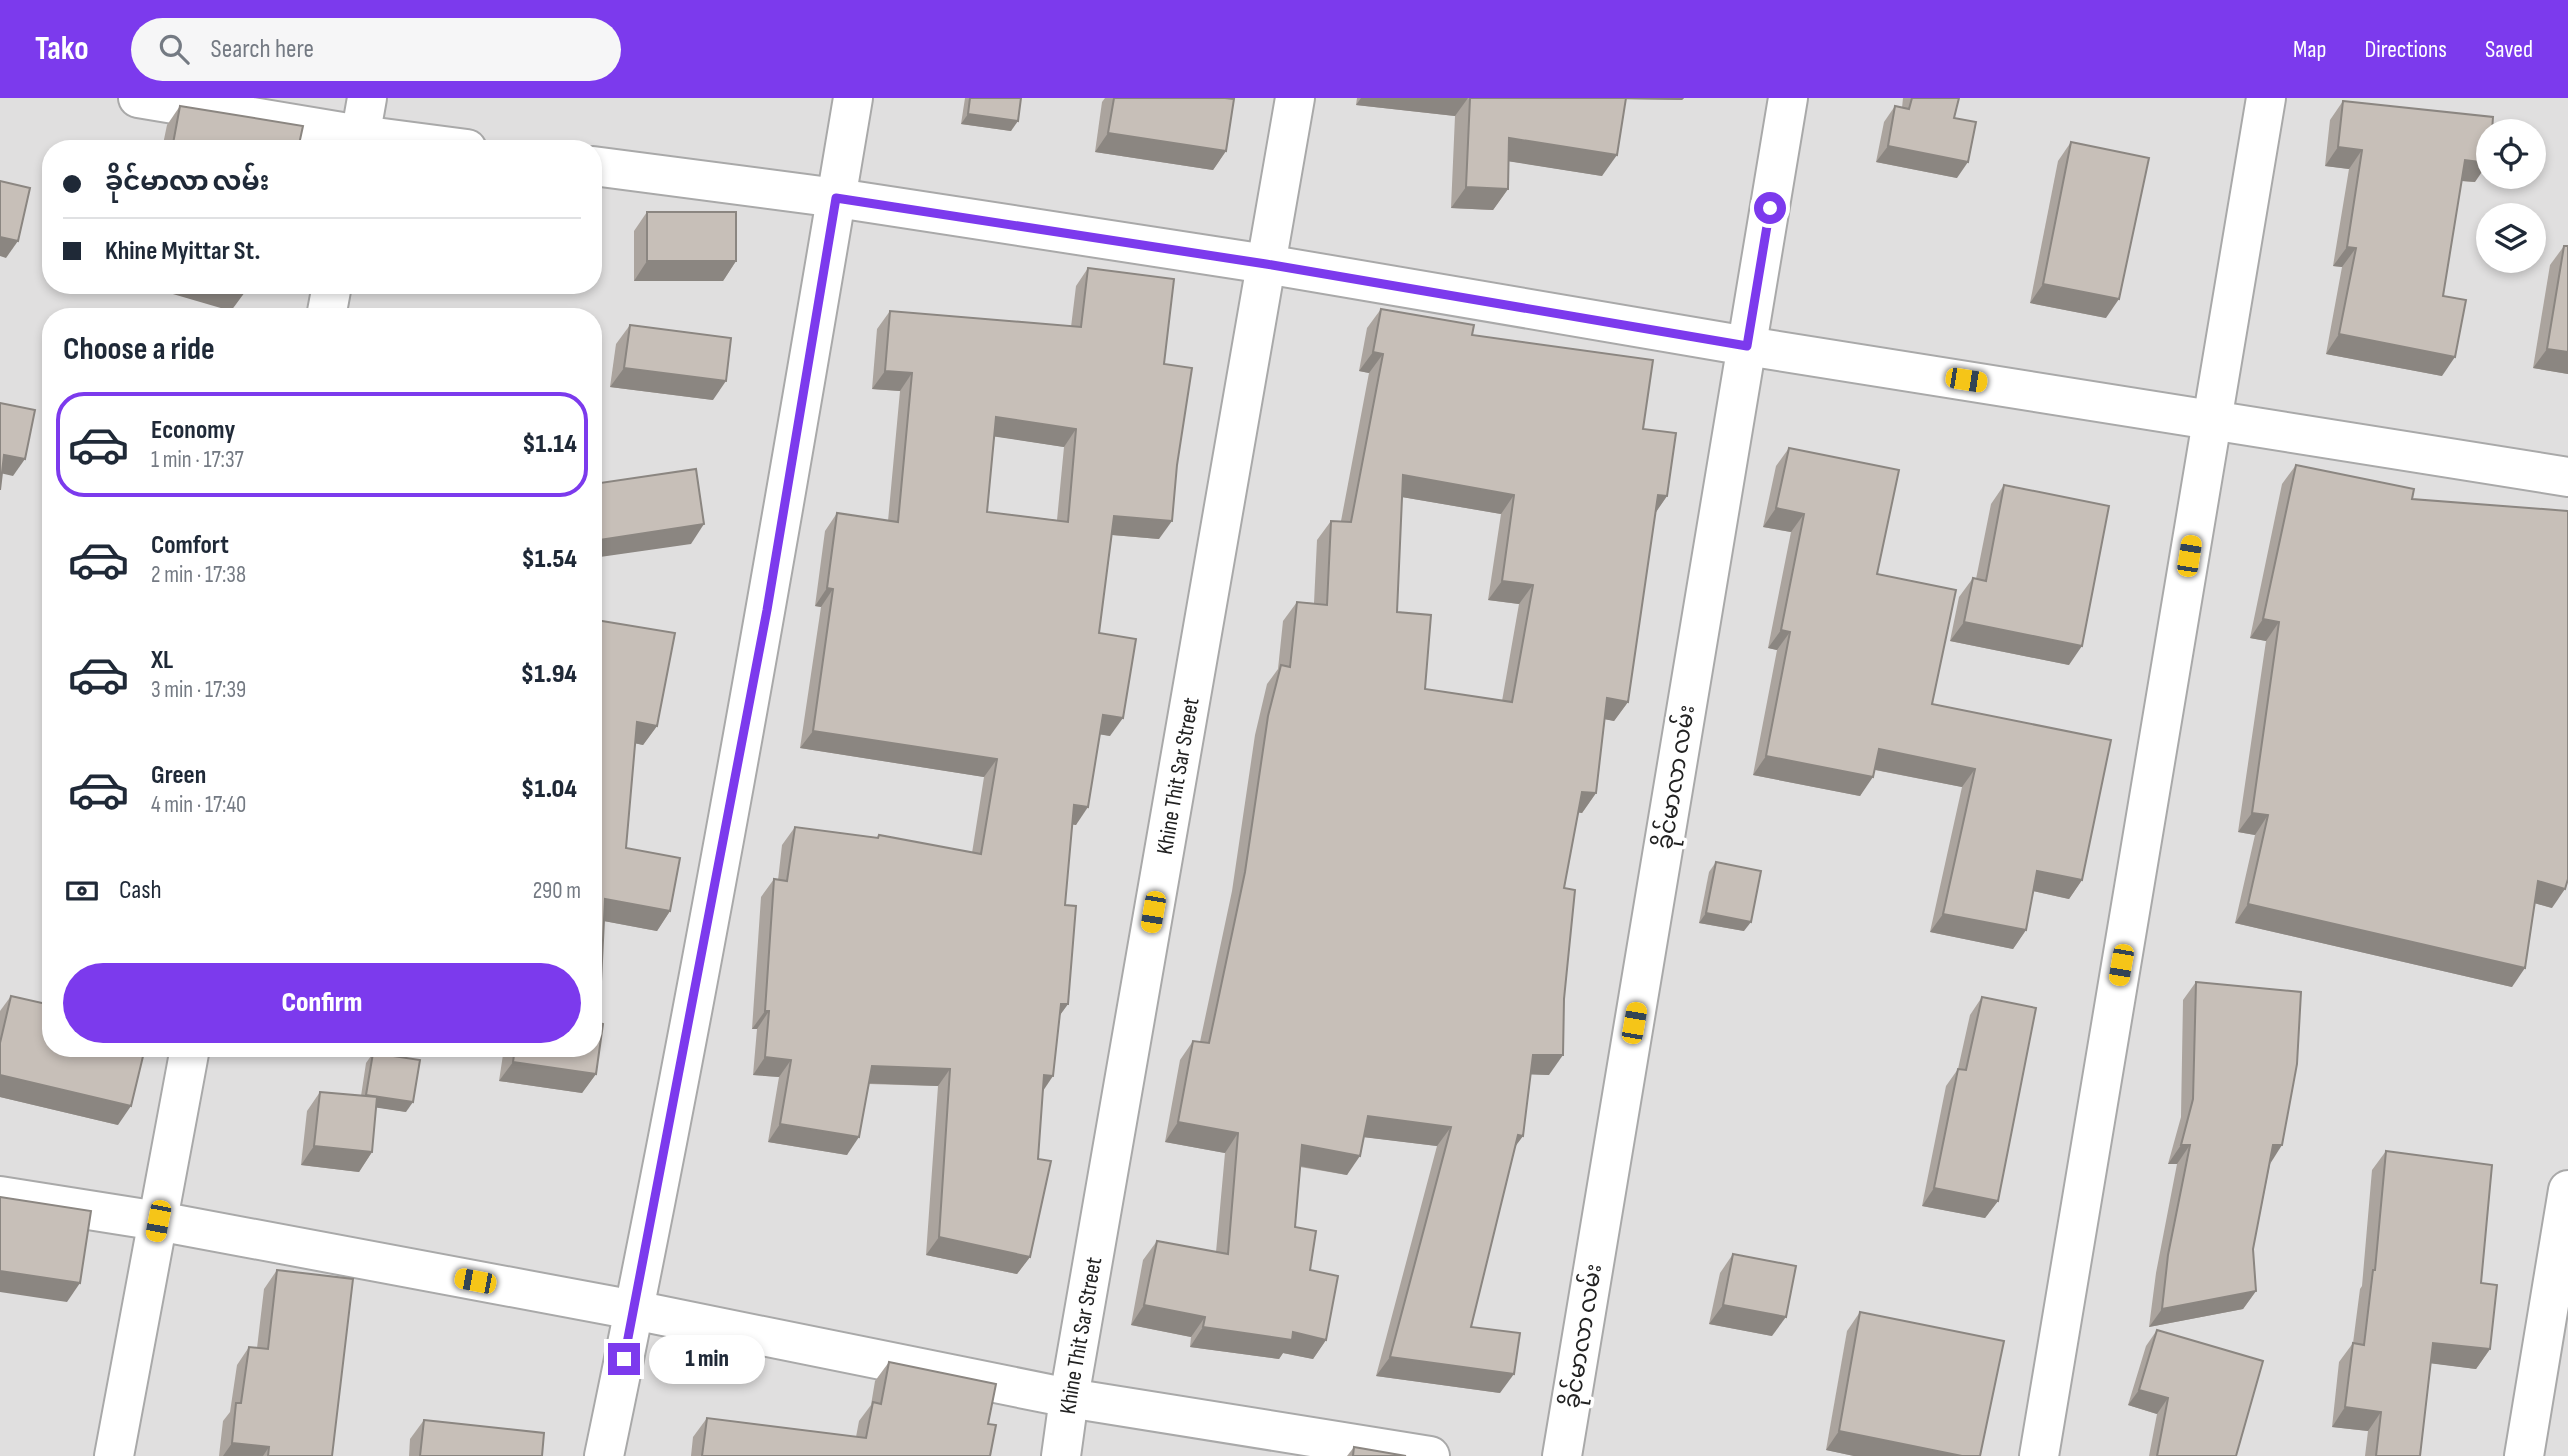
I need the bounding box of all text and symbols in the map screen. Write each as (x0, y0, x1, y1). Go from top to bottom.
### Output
search box (131, 18, 621, 81)
text: Tako (35, 29, 89, 69)
icon: search (155, 30, 193, 68)
text: Search here (211, 34, 314, 65)
text: Map (2293, 35, 2326, 64)
text: Directions (2364, 35, 2447, 64)
text: Saved (2485, 35, 2533, 64)
map controls (2476, 119, 2546, 273)
button: locate (2476, 119, 2546, 189)
text: ခိုင်မာလာ လမ်း (105, 167, 270, 198)
route start (1754, 192, 1786, 224)
button: layers (2476, 203, 2546, 273)
text: Khine Myittar St. (105, 236, 260, 267)
text: Choose a ride (63, 330, 215, 369)
car (1944, 366, 1989, 394)
icon: car (67, 413, 130, 476)
text: Economy (151, 415, 235, 446)
text: $1.14 (522, 429, 577, 460)
text: 1 min · 17:37 (151, 446, 244, 474)
icon: car (67, 528, 130, 591)
text: Comfort (151, 530, 229, 561)
car (2176, 534, 2203, 578)
text: $1.54 (521, 544, 577, 575)
text: 2 min · 17:38 (151, 561, 246, 589)
icon: car (67, 643, 130, 706)
text: XL (151, 645, 173, 676)
text: $1.94 (521, 659, 577, 690)
text: 3 min · 17:39 (151, 676, 246, 704)
street label: Khine Thit Sar Street (1151, 695, 1206, 857)
street label: ခိုင်မာလာ လမ်း (1648, 702, 1705, 852)
icon: car (67, 758, 130, 821)
text: Green (151, 760, 206, 791)
text: $1.04 (521, 774, 577, 805)
text: 4 min · 17:40 (151, 791, 246, 819)
icon: cash (63, 872, 101, 910)
text: Cash (119, 875, 162, 906)
text: 290 m (533, 877, 581, 905)
car (1140, 889, 1167, 935)
car (2108, 942, 2135, 988)
button: Confirm (63, 963, 581, 1043)
car (1621, 1000, 1648, 1046)
car (144, 1198, 173, 1244)
street label: Khine Thit Sar Street (1054, 1255, 1108, 1416)
street label: ခိုင်မာလာ လမ်း (1555, 1261, 1612, 1411)
car (453, 1267, 498, 1295)
callout: 1 min (648, 1334, 764, 1384)
route end (608, 1343, 640, 1375)
text: 1 min (685, 1345, 729, 1373)

